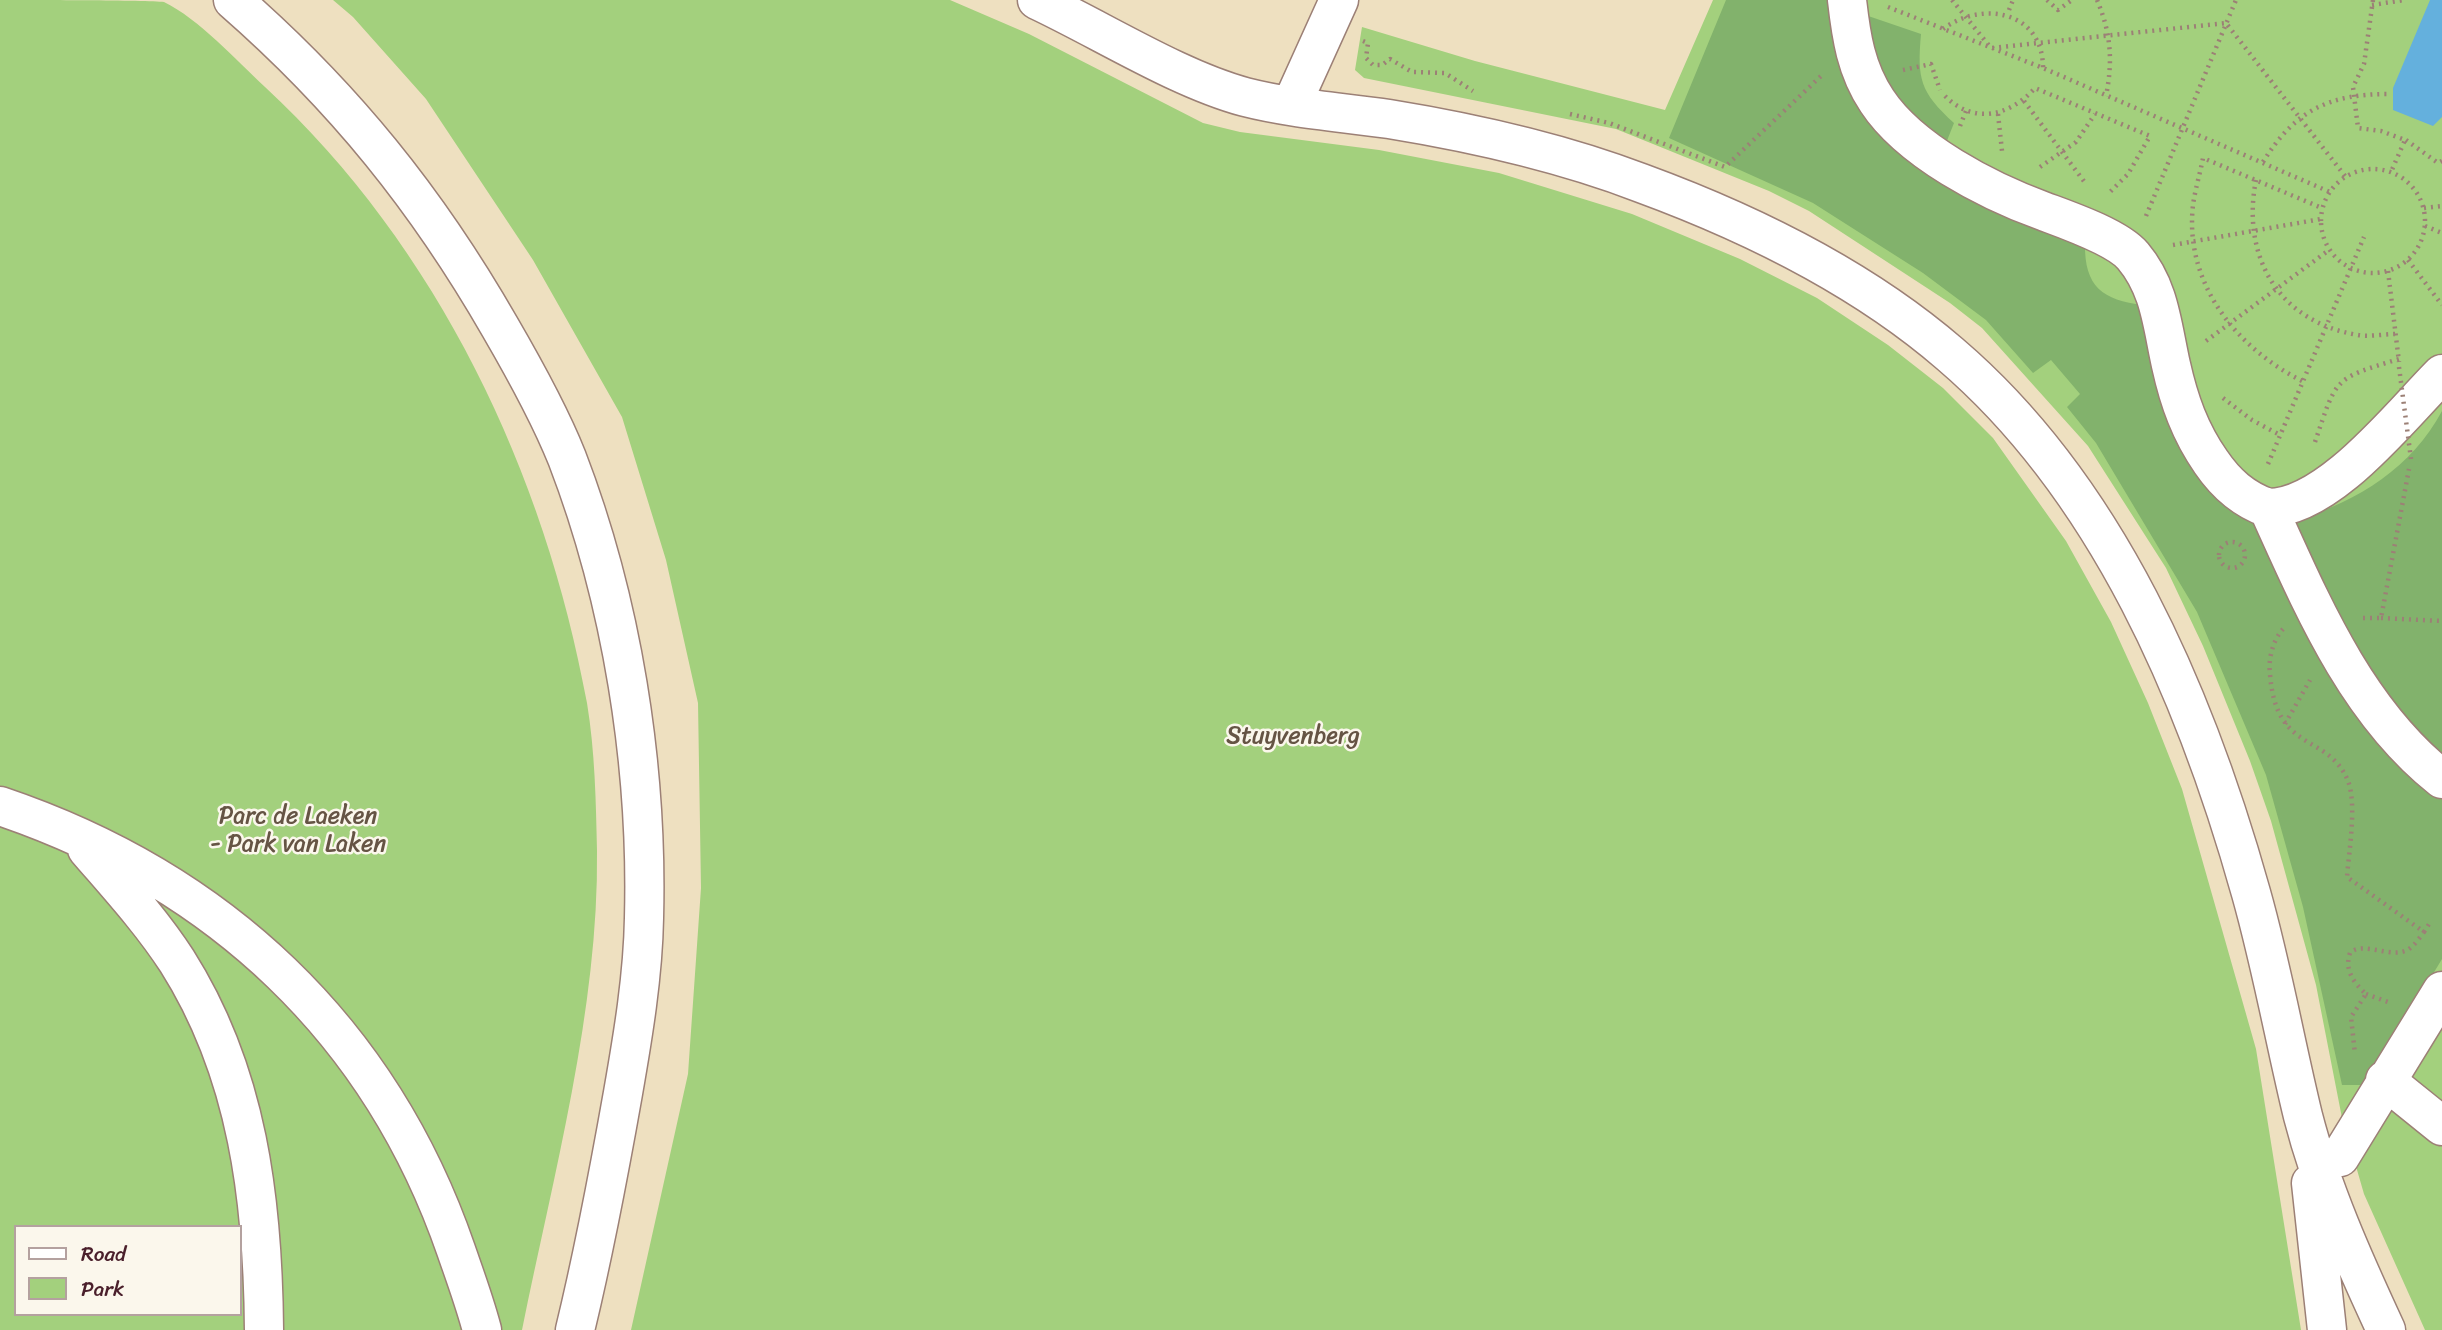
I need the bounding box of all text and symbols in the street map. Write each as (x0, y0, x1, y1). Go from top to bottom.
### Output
park label: Stuyvenberg (1226, 723, 1360, 751)
park label: Parc de Laeken - Park van Laken (210, 803, 386, 859)
legend (14, 1225, 242, 1316)
text: Road (81, 1235, 126, 1273)
text: Park (81, 1270, 124, 1308)

